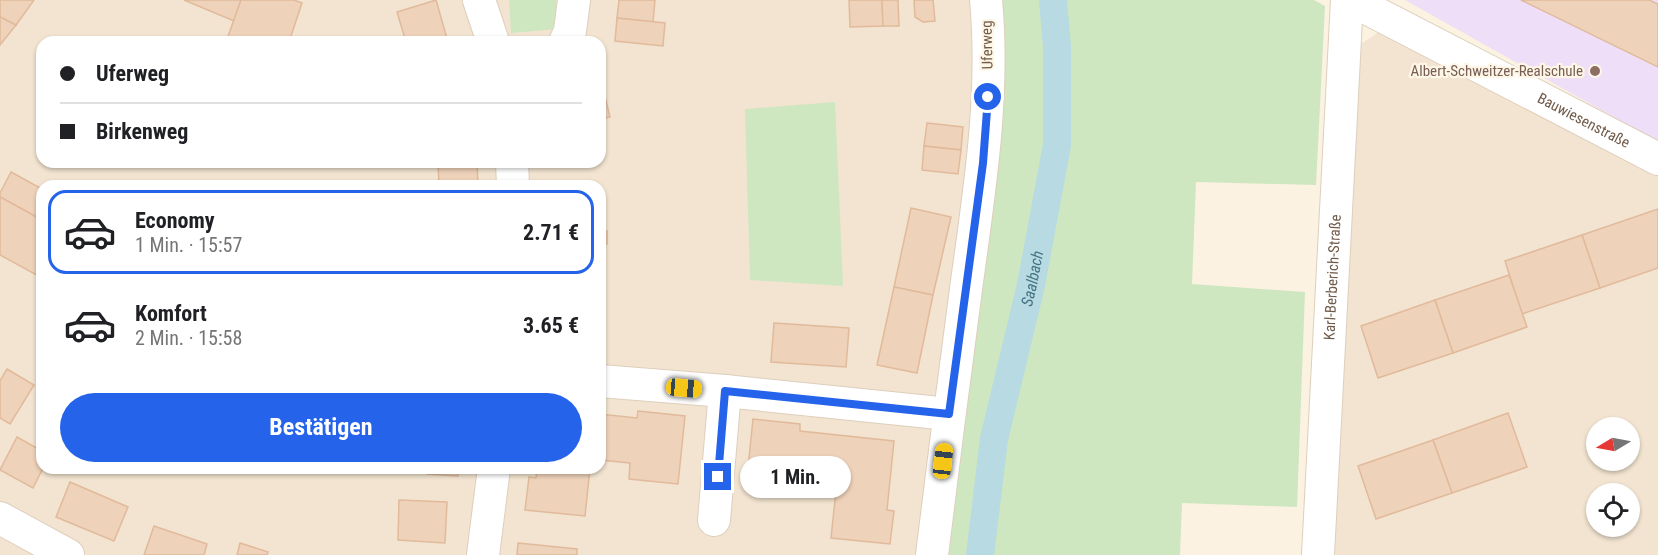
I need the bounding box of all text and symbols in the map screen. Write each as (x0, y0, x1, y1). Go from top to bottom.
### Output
street label: Uferweg (978, 20, 996, 70)
text: Uferweg (96, 61, 169, 86)
place label: Albert-Schweitzer-Realschule (1411, 62, 1583, 80)
marker: Albert-Schweitzer-Realschule (1588, 64, 1602, 78)
route start (974, 83, 1001, 110)
street label: Bauwiesenstraße (1534, 89, 1633, 152)
text: Birkenweg (96, 119, 188, 144)
icon: car (63, 205, 117, 259)
text: Economy (135, 208, 215, 233)
street label: Karl-Berberich-Straße (1320, 214, 1345, 341)
text: 2.71 € (523, 220, 579, 245)
text: 1 Min. · 15:57 (135, 233, 242, 257)
water label: Saalbach (1017, 249, 1047, 308)
icon: car (63, 298, 117, 352)
text: Komfort (135, 301, 207, 326)
text: 3.65 € (523, 313, 579, 338)
text: 2 Min. · 15:58 (135, 326, 242, 350)
car (665, 377, 703, 399)
button: Bestätigen (60, 393, 582, 462)
north arrow (1586, 417, 1640, 471)
map controls (1586, 417, 1640, 537)
car (932, 442, 954, 480)
callout: 1 Min. (739, 456, 850, 498)
route end (704, 463, 731, 490)
text: 1 Min. (770, 465, 821, 489)
button: locate (1586, 483, 1640, 537)

